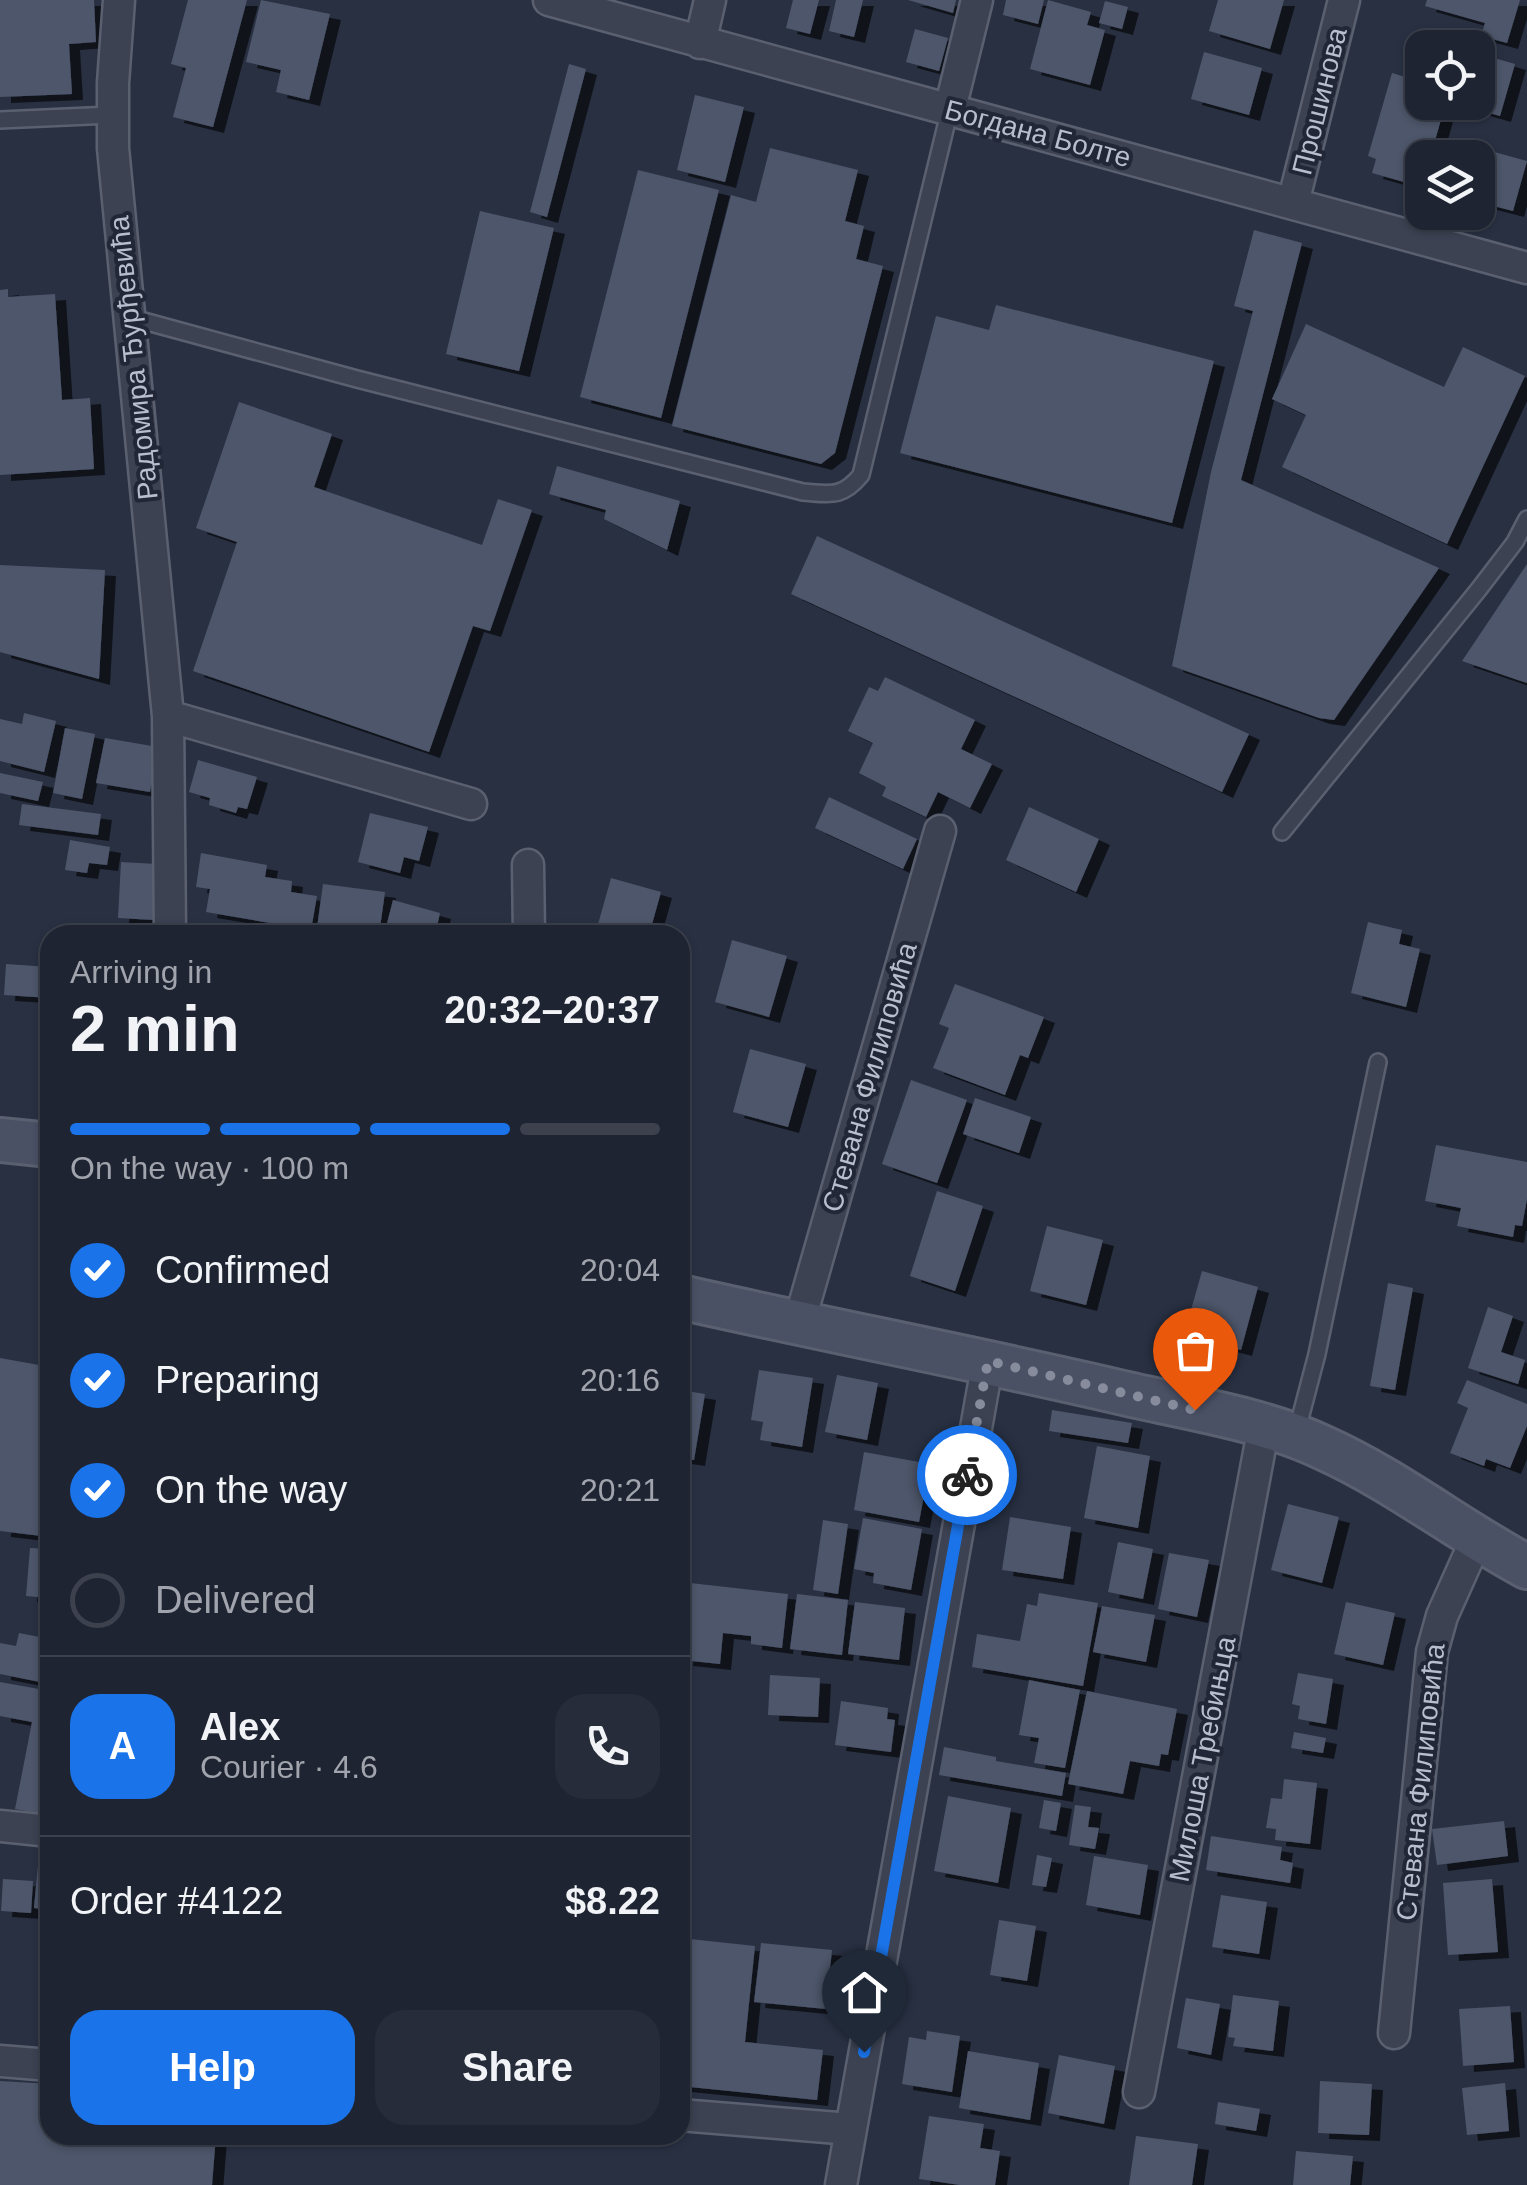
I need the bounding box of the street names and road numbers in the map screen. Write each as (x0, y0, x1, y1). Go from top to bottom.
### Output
street label: Прошинова (1286, 24, 1353, 178)
street label: Богдана Болте (941, 94, 1134, 173)
street label: Радомира Ђурђевића (103, 214, 164, 501)
street label: Стевана Филиповића (816, 939, 923, 1215)
street label: Милоша Требињца (1163, 1633, 1242, 1884)
street label: Стевана Филиповића (1391, 1642, 1451, 1922)

